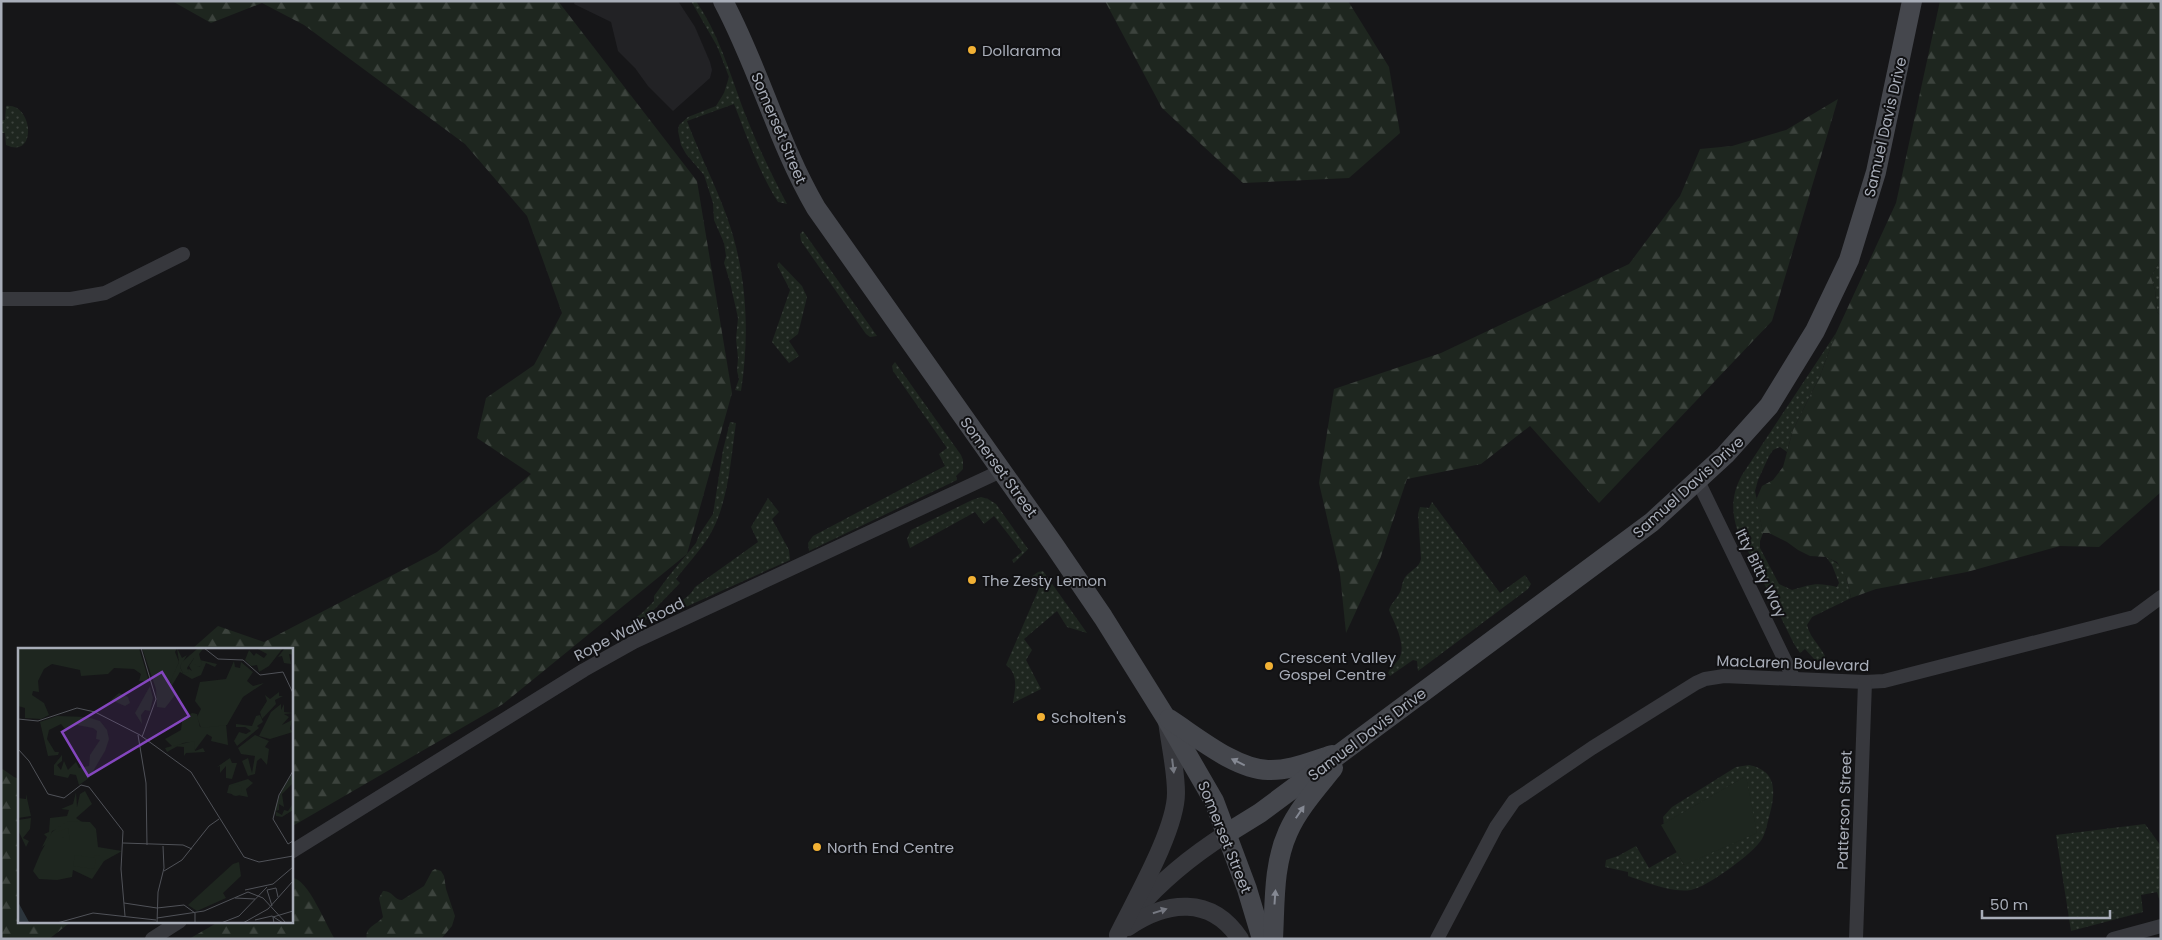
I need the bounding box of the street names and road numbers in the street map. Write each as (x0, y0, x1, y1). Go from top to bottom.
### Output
street label: Samuel Davis Drive (1859, 55, 1911, 199)
street label: Somerset Street (746, 69, 812, 187)
street label: Somerset Street (955, 413, 1043, 521)
street label: Samuel Davis Drive (1628, 431, 1748, 543)
street label: Itty Bitty Way (1730, 525, 1792, 621)
street label: Rope Walk Road (570, 592, 688, 666)
street label: MacLaren Boulevard (1716, 650, 1870, 676)
street label: Samuel Davis Drive (1303, 682, 1431, 786)
street label: Patterson Street (1831, 750, 1857, 870)
street label: Somerset Street (1193, 778, 1257, 896)

